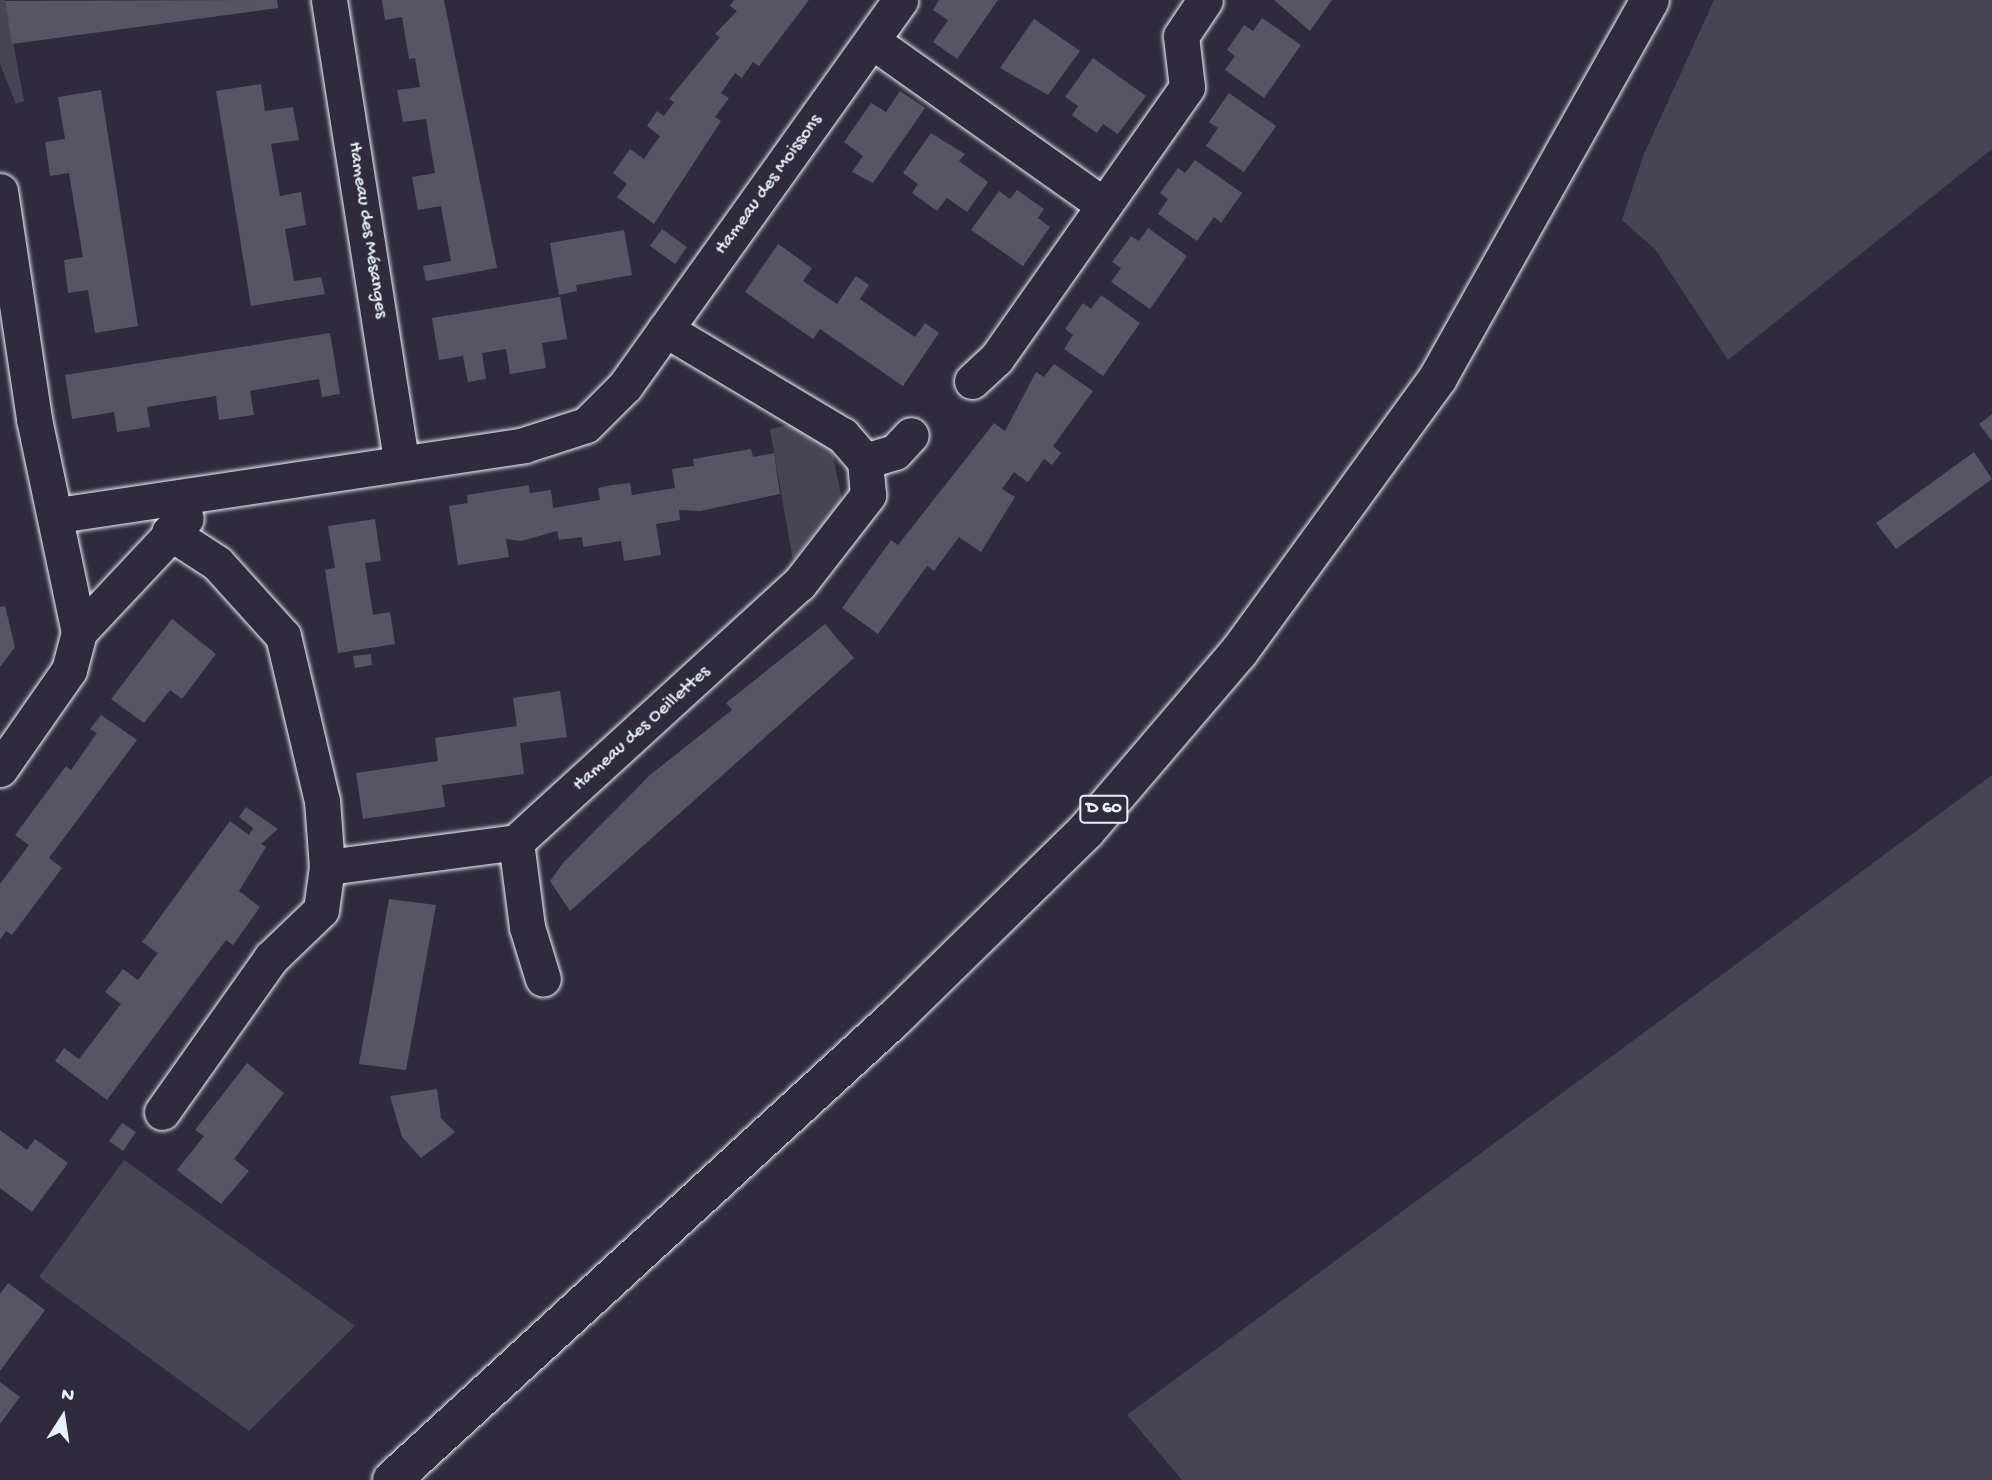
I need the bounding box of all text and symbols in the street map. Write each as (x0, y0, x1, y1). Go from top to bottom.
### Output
street label: Hameau des Moissons (710, 110, 828, 260)
street label: Hameau des Mésanges (342, 140, 392, 320)
street label: Hameau des Oeillettes (569, 661, 715, 797)
road number: D 60 (1078, 794, 1130, 824)
north arrow (28, 1382, 98, 1452)
text: N (59, 1383, 76, 1409)

